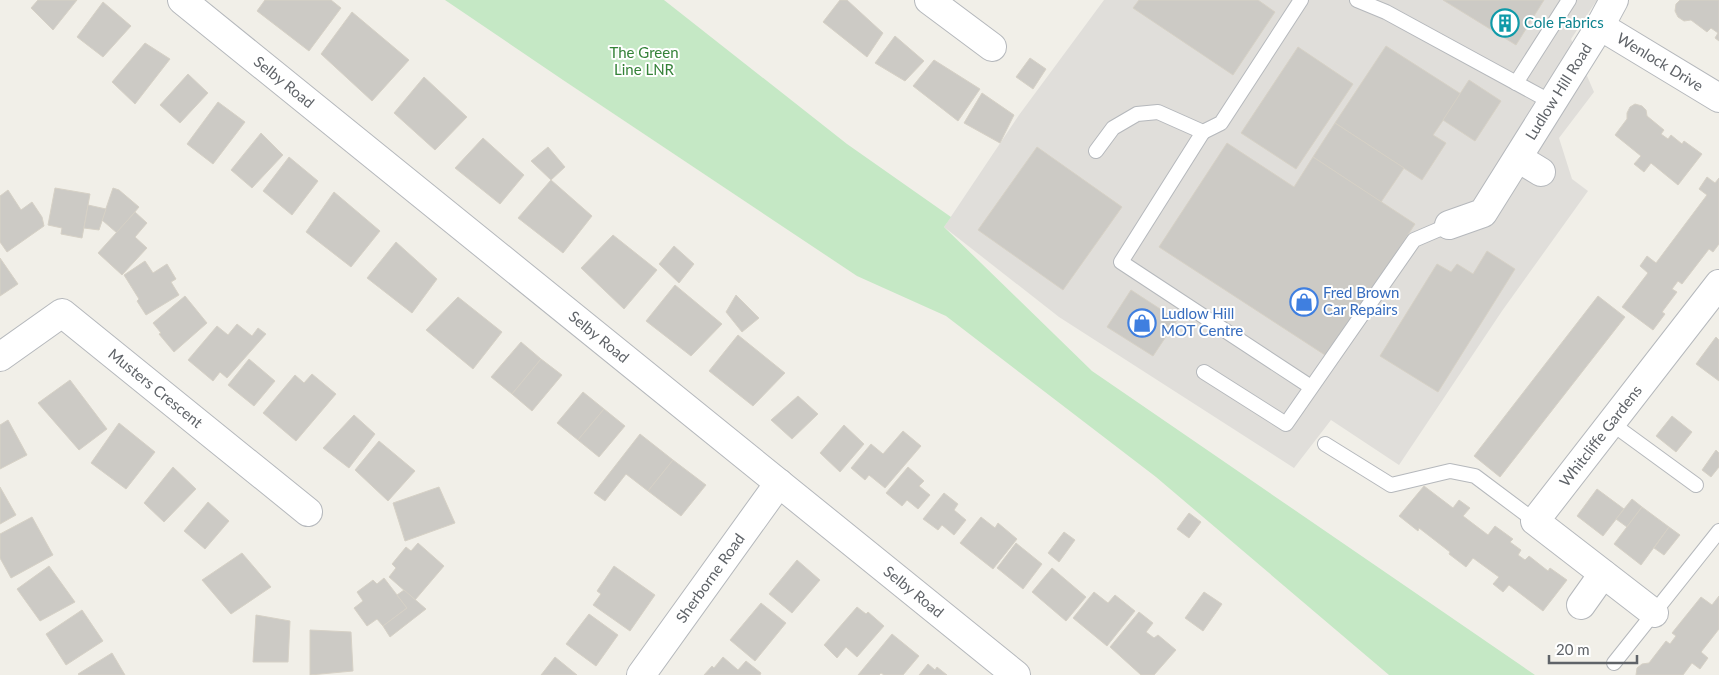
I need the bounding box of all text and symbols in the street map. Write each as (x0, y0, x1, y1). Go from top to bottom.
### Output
building icon: Cole Fabrics (1490, 8, 1520, 38)
place label: Cole Fabrics (1524, 13, 1604, 31)
street label: Wenlock Drive (1614, 28, 1707, 94)
street label: Ludlow Hill Road (1521, 40, 1595, 143)
park label: The Green Line LNR (609, 43, 679, 78)
street label: Selby Road (251, 52, 318, 111)
place label: Fred Brown Car Repairs (1323, 283, 1399, 318)
shop icon: Fred Brown Car Repairs (1289, 287, 1319, 317)
place label: Ludlow Hill MOT Centre (1161, 304, 1243, 339)
street label: Selby Road (566, 307, 633, 366)
shop icon: Ludlow Hill MOT Centre (1127, 308, 1157, 338)
street label: Musters Crescent (105, 344, 207, 431)
street label: Whitcliffe Gardens (1555, 381, 1645, 490)
street label: Sherborne Road (672, 530, 748, 626)
street label: Selby Road (880, 561, 948, 621)
scale bar (1549, 632, 1636, 664)
text: 20 m (1556, 640, 1590, 658)

